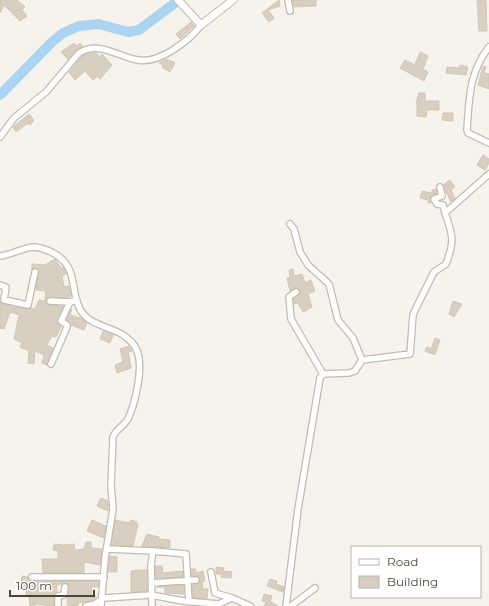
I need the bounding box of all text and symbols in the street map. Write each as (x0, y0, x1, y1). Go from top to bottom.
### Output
legend (351, 546, 481, 598)
text: Road (387, 554, 418, 569)
scale bar (10, 572, 94, 598)
text: Building (387, 574, 438, 589)
text: 100 m (16, 578, 52, 593)

